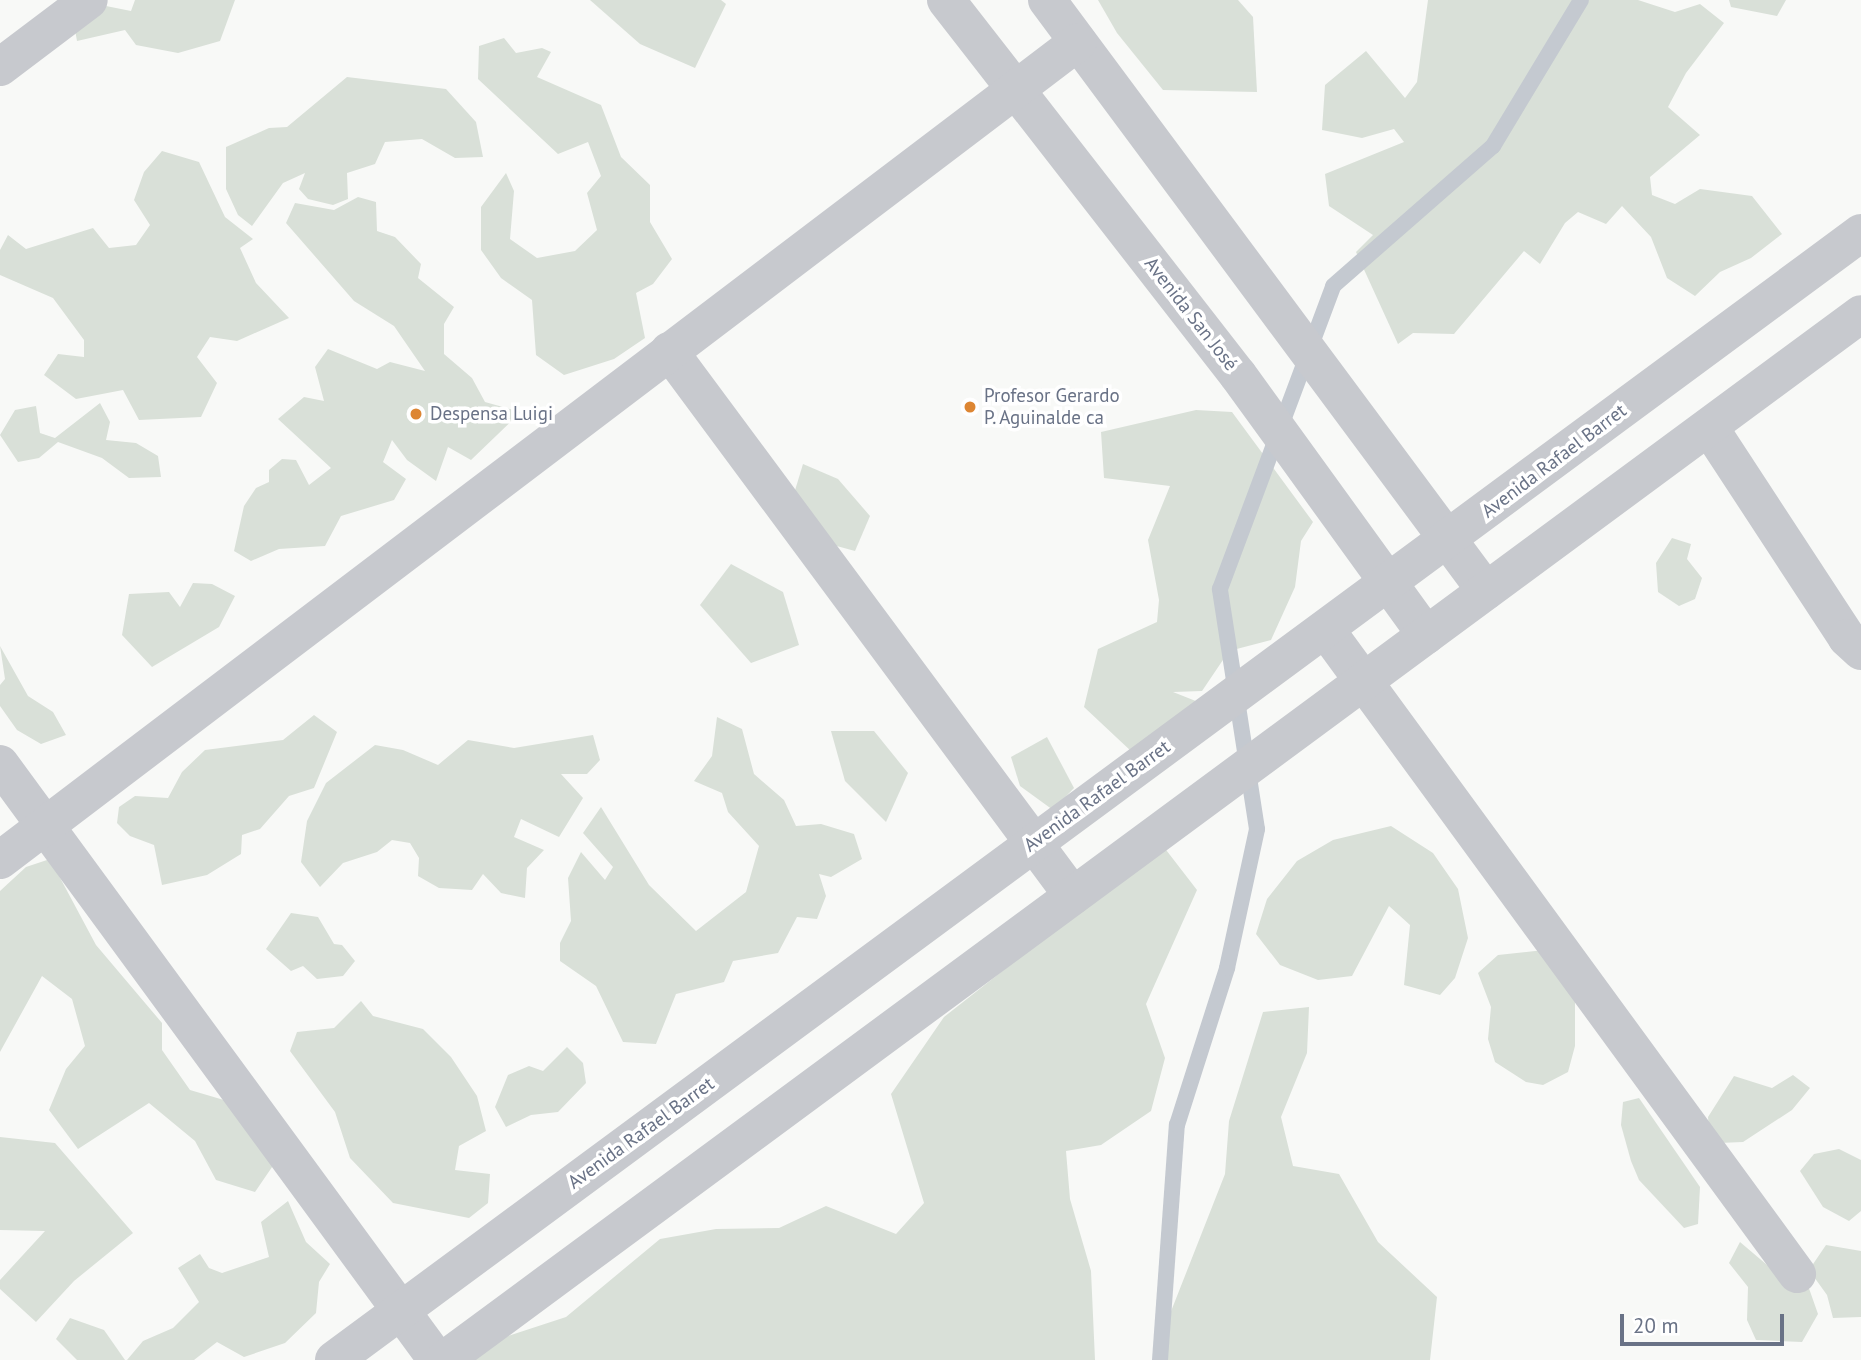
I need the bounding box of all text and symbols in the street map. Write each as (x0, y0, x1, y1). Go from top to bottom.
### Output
street label: Avenida San José (1140, 253, 1242, 375)
place label: Profesor Gerardo P. Aguinalde ca (984, 385, 1120, 429)
marker: Profesor Gerardo P. Aguinalde ca (962, 399, 978, 415)
street label: Avenida Rafael Barret (1477, 399, 1631, 523)
place label: Despensa Luigi (430, 403, 553, 425)
marker: Despensa Luigi (408, 406, 424, 422)
street label: Avenida Rafael Barret (1019, 735, 1175, 857)
street label: Avenida Rafael Barret (563, 1072, 719, 1194)
scale bar (1623, 1300, 1787, 1344)
text: 20 m (1633, 1312, 1679, 1339)

